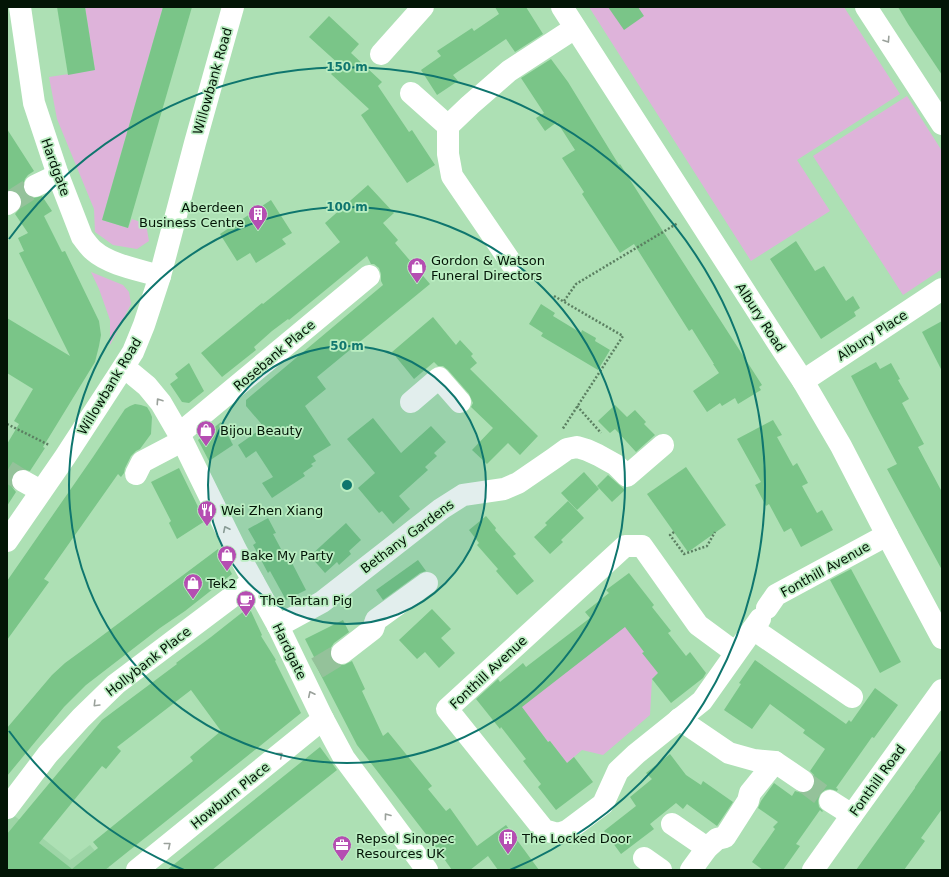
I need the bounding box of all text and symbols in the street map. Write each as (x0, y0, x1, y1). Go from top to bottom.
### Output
street label: Willowbank Road (190, 26, 235, 136)
one-way arrow (883, 36, 890, 43)
text: 150 m (326, 60, 368, 74)
street label: Hardgate (38, 136, 73, 198)
place label: Aberdeen Business Centre (139, 200, 244, 230)
text: 100 m (326, 200, 368, 214)
building icon: Aberdeen Business Centre (247, 203, 269, 231)
place label: Gordon & Watson Funeral Directors (431, 253, 545, 283)
shop icon: Gordon & Watson Funeral Directors (406, 256, 428, 284)
street label: Albury Road (733, 280, 788, 354)
street label: Albury Place (834, 307, 910, 364)
street label: Rosebank Place (230, 317, 318, 394)
street label: Willowbank Road (74, 335, 144, 438)
text: 50 m (330, 339, 364, 353)
one-way arrow (157, 398, 164, 405)
shop icon: Bijou Beauty (195, 419, 217, 447)
place label: Bijou Beauty (220, 423, 303, 438)
centre of rings (340, 478, 354, 492)
street label: Bethany Gardens (358, 496, 457, 576)
restaurant icon: Wei Zhen Xiang (196, 499, 218, 527)
place label: Wei Zhen Xiang (221, 503, 323, 518)
one-way arrow (223, 526, 231, 534)
street label: Fonthill Avenue (778, 539, 873, 600)
shop icon: Bake My Party (216, 544, 238, 572)
place label: Bake My Party (241, 548, 334, 563)
shop icon: Tek2 (182, 572, 204, 600)
place label: Tek2 (206, 576, 237, 591)
cafe icon: The Tartan Pig (235, 589, 257, 617)
place label: The Tartan Pig (259, 593, 352, 608)
street label: Hardgate (270, 621, 310, 682)
street label: Hollybank Place (103, 624, 194, 699)
street label: Fonthill Avenue (447, 633, 530, 712)
one-way arrow (308, 691, 316, 699)
one-way arrow (93, 699, 101, 706)
street label: Fonthill Road (847, 742, 908, 819)
one-way arrow (275, 752, 282, 759)
street label: Howburn Place (188, 759, 273, 832)
one-way arrow (385, 814, 392, 821)
building icon: The Locked Door (497, 827, 519, 855)
place label: Repsol Sinopec Resources UK (356, 831, 455, 861)
place label: The Locked Door (521, 831, 632, 846)
office icon: Repsol Sinopec Resources UK (331, 834, 353, 862)
one-way arrow (163, 843, 170, 850)

